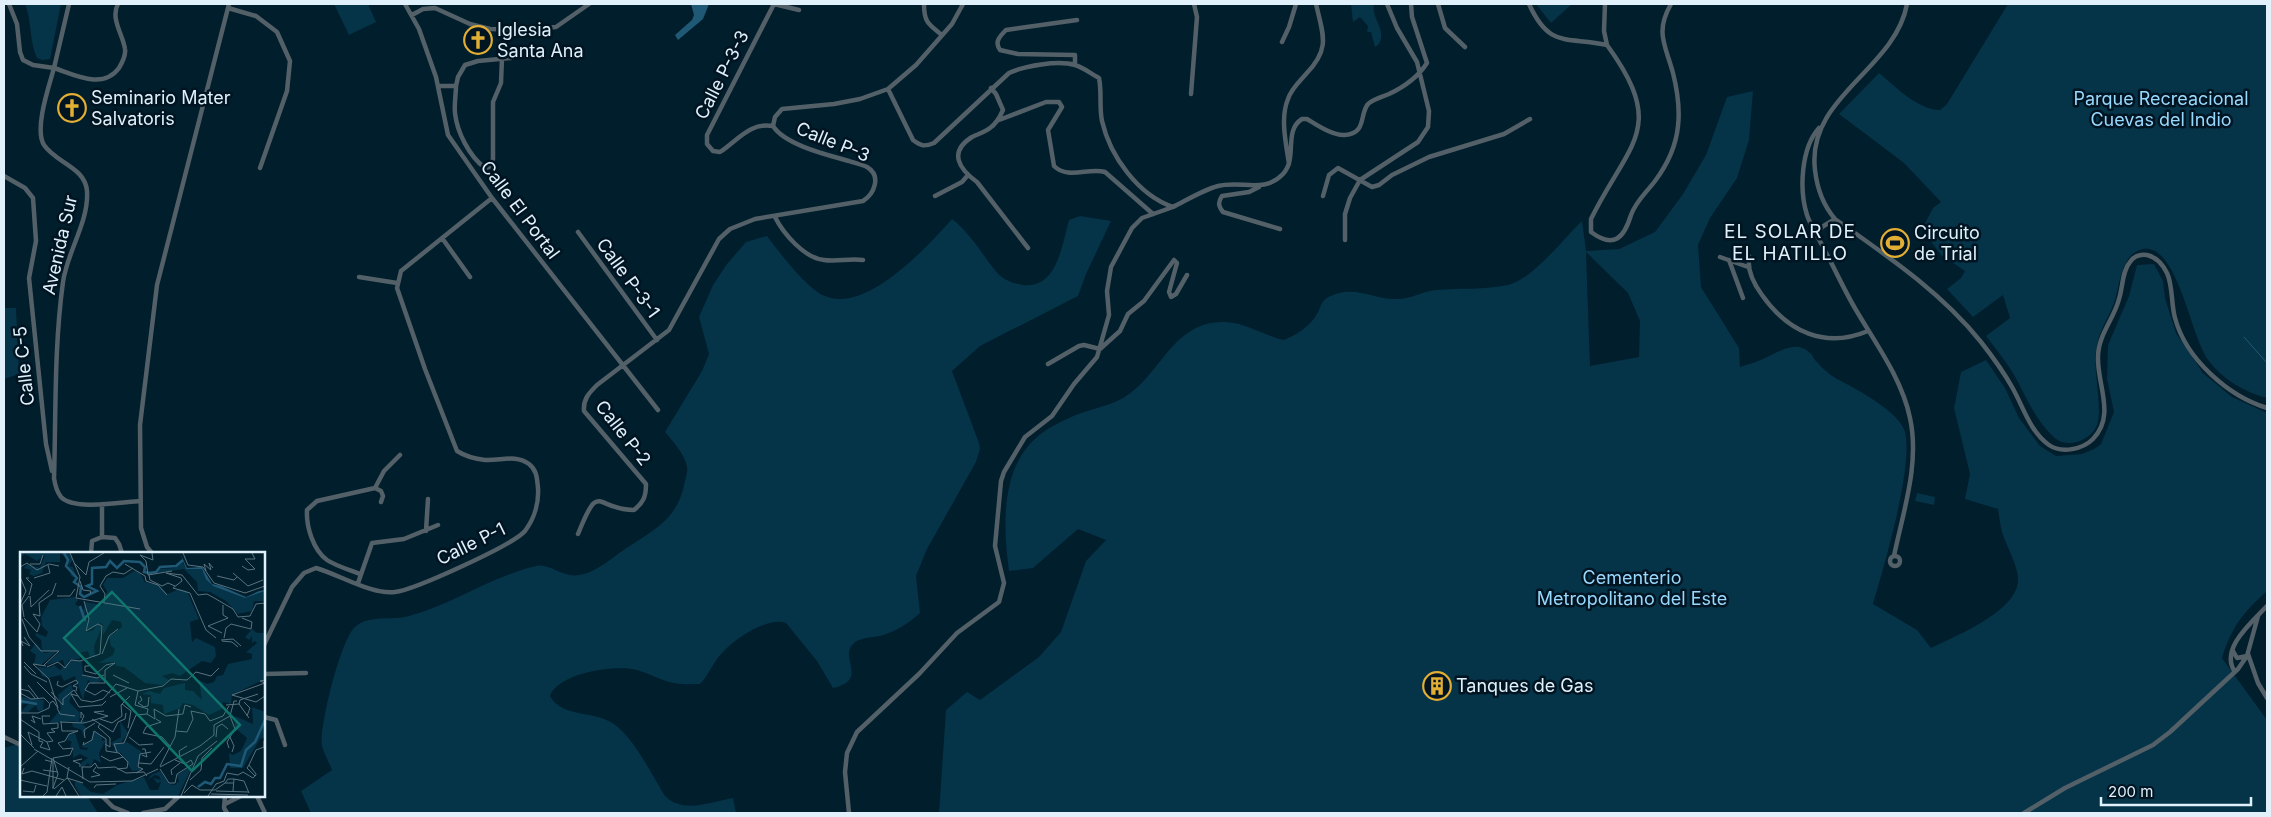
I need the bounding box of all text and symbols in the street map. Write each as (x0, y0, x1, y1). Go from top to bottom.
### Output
place label: Iglesia Santa Ana (497, 19, 584, 61)
church icon: Iglesia Santa Ana (463, 25, 493, 55)
street label: Calle P-3-3 (690, 27, 753, 123)
place label: Seminario Mater Salvatoris (91, 87, 231, 129)
park label: Parque Recreacional Cuevas del Indio (2073, 88, 2249, 130)
church icon: Seminario Mater Salvatoris (57, 93, 87, 123)
street label: Calle P-3 (793, 117, 873, 166)
street label: Calle El Portal (477, 156, 564, 263)
street label: Avenida Sur (38, 193, 81, 297)
district label: EL SOLAR DE EL HATILLO (1724, 220, 1856, 265)
place label: Circuito de Trial (1914, 222, 1980, 264)
sports icon: Circuito de Trial (1880, 228, 1910, 258)
street label: Calle P-3-1 (593, 234, 664, 322)
street label: Calle C-5 (9, 325, 38, 407)
street label: Calle P-2 (591, 396, 655, 469)
street label: Calle P-1 (433, 518, 509, 569)
inset map (20, 552, 265, 797)
park label: Cementerio Metropolitano del Este (1537, 567, 1727, 609)
building icon: Tanques de Gas (1422, 671, 1452, 701)
place label: Tanques de Gas (1456, 675, 1593, 696)
scale bar (2101, 774, 2251, 806)
text: 200 m (2108, 782, 2153, 801)

